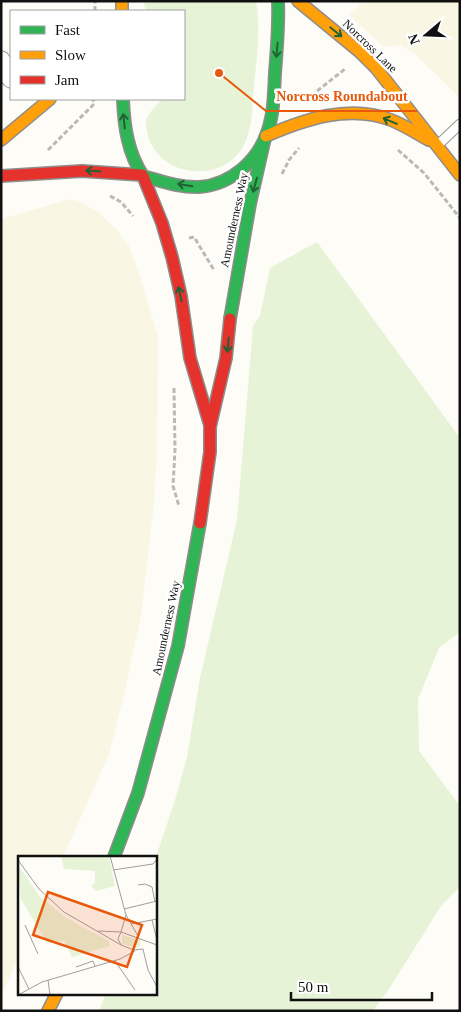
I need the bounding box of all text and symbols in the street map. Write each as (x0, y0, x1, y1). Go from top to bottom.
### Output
legend (10, 10, 185, 100)
north arrow (401, 10, 451, 60)
street label: Norcross Lane (340, 17, 400, 75)
text: Fast (55, 22, 81, 38)
one-way arrow (329, 27, 342, 38)
text: N (405, 32, 423, 46)
one-way arrow (273, 42, 282, 58)
text: Slow (55, 47, 86, 63)
text: Jam (55, 72, 79, 88)
callout: Norcross Roundabout (266, 82, 417, 111)
text: Norcross Roundabout (276, 89, 408, 104)
one-way arrow (119, 113, 129, 129)
one-way arrow (383, 115, 398, 125)
one-way arrow (86, 167, 102, 176)
street label: Amounderness Way (217, 171, 251, 269)
one-way arrow (250, 177, 259, 193)
one-way arrow (177, 179, 193, 189)
one-way arrow (175, 287, 185, 303)
one-way arrow (223, 337, 232, 353)
street label: Amounderness Way (149, 579, 183, 677)
inset map (18, 856, 156, 994)
scale bar (291, 970, 432, 1002)
text: 50 m (298, 979, 329, 995)

